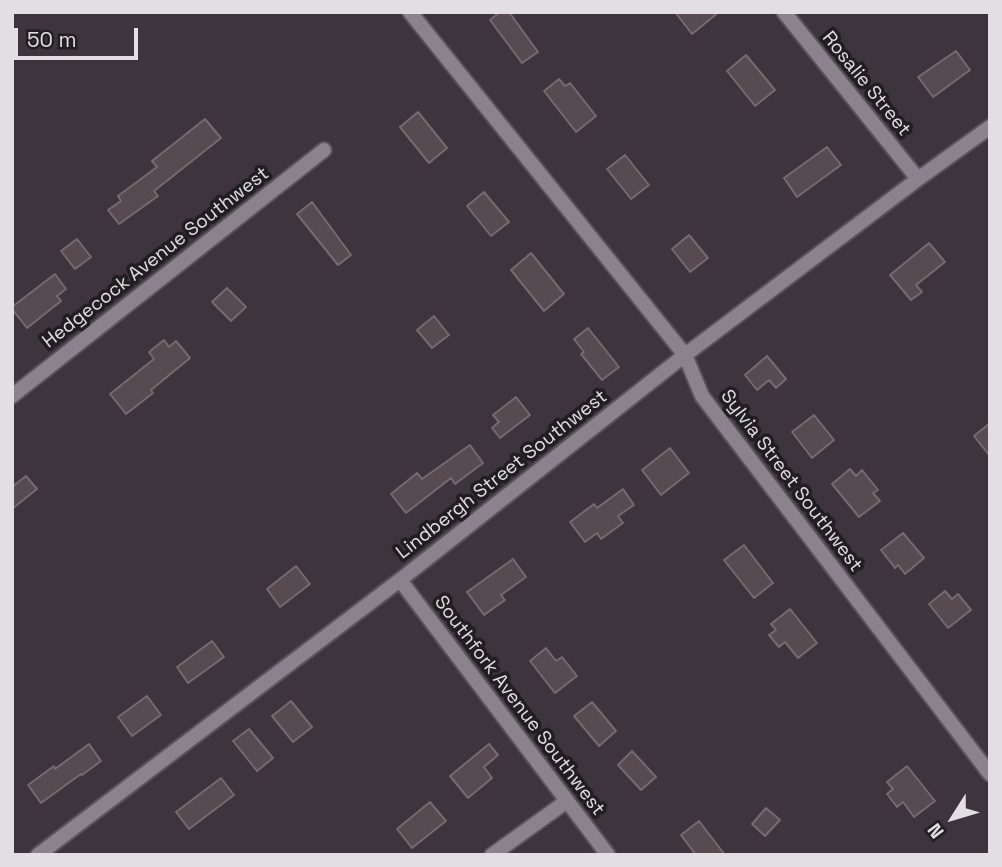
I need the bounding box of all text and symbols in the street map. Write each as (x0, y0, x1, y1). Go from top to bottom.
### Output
scale bar (18, 14, 142, 58)
text: 50 m (27, 26, 77, 53)
street label: Rosalie Street (817, 27, 915, 141)
street label: Hedgecock Avenue Southwest (38, 162, 274, 354)
street label: Lindbergh Street Southwest (392, 386, 612, 564)
street label: Sylvia Street Southwest (715, 386, 867, 576)
street label: Southfork Avenue Southwest (429, 592, 609, 820)
north arrow (918, 783, 988, 853)
text: N (922, 818, 950, 844)

